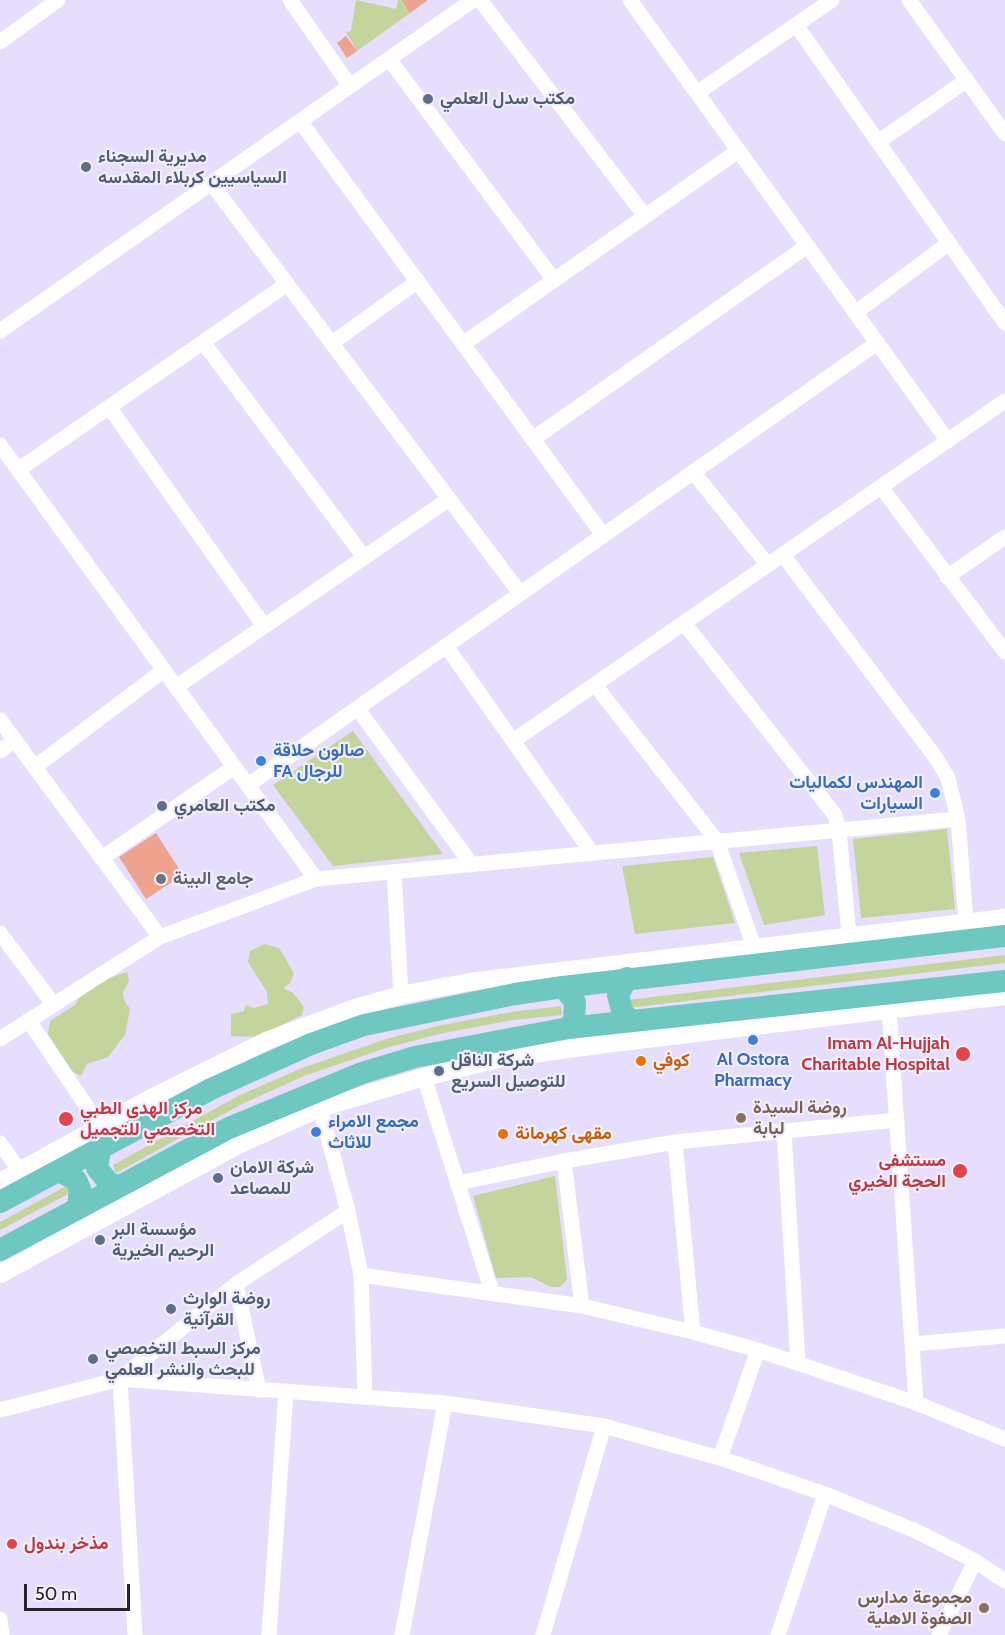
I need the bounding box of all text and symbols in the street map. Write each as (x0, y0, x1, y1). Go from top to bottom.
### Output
place label: مكتب سدل العلمي (440, 88, 575, 110)
marker: مكتب سدل العلمي (421, 92, 435, 106)
place label: مديرية السجناء السياسيين كربلاء المقدسه (98, 146, 287, 188)
marker: مديرية السجناء السياسيين كربلاء المقدسه (79, 160, 93, 174)
place label: صالون حلاقة FA للرجال (273, 740, 365, 783)
marker: صالون حلاقة FA للرجال (254, 754, 268, 768)
place label: المهندس لكماليات السيارات (789, 772, 923, 814)
marker: المهندس لكماليات السيارات (928, 786, 942, 800)
place label: مكتب العامري (174, 795, 276, 817)
marker: مكتب العامري (155, 799, 169, 813)
place label: جامع البينة (173, 868, 253, 890)
marker: جامع البينة (154, 872, 168, 886)
marker: Al Ostora Pharmacy (746, 1033, 760, 1047)
place label: Imam Al-Hujjah Charitable Hospital (801, 1033, 950, 1076)
marker: Imam Al-Hujjah Charitable Hospital (954, 1045, 972, 1063)
place label: Al Ostora Pharmacy (714, 1049, 792, 1092)
place label: شركة الناقل للتوصيل السريع (451, 1050, 566, 1092)
place label: كوفي (653, 1050, 690, 1072)
marker: كوفي (634, 1054, 648, 1068)
marker: شركة الناقل للتوصيل السريع (432, 1064, 446, 1078)
place label: روضة السيدة لبابة (753, 1097, 847, 1140)
place label: مركز الهدى الطبي التخصصي للتجميل (80, 1098, 215, 1140)
marker: مركز الهدى الطبي التخصصي للتجميل (57, 1110, 75, 1128)
place label: مجمع الامراء للاثاث (328, 1111, 419, 1154)
marker: روضة السيدة لبابة (734, 1111, 748, 1125)
place label: مقهى كهرمانة (515, 1123, 612, 1145)
marker: مجمع الامراء للاثاث (309, 1125, 323, 1139)
marker: مقهى كهرمانة (496, 1127, 510, 1141)
place label: مستشفى الحجة الخيري (848, 1150, 946, 1192)
place label: شركة الامان للمصاعد (230, 1157, 314, 1200)
marker: مستشفى الحجة الخيري (951, 1162, 969, 1180)
marker: شركة الامان للمصاعد (211, 1171, 225, 1185)
place label: مؤسسة البر الرحيم الخيرية (112, 1219, 214, 1262)
marker: مؤسسة البر الرحيم الخيرية (93, 1233, 107, 1247)
place label: روضة الوارث القرآنية (183, 1288, 271, 1330)
marker: روضة الوارث القرآنية (164, 1302, 178, 1316)
place label: مركز السبط التخصصي للبحث والنشر العلمي (105, 1338, 261, 1380)
marker: مركز السبط التخصصي للبحث والنشر العلمي (86, 1352, 100, 1366)
place label: مذخر بندول (24, 1533, 109, 1555)
marker: مذخر بندول (5, 1537, 19, 1551)
scale bar (27, 1572, 134, 1610)
text: 50 m (35, 1583, 77, 1605)
place label: مجموعة مدارس الصفوة الاهلية (857, 1587, 972, 1630)
marker: مجموعة مدارس الصفوة الاهلية (977, 1601, 991, 1615)

